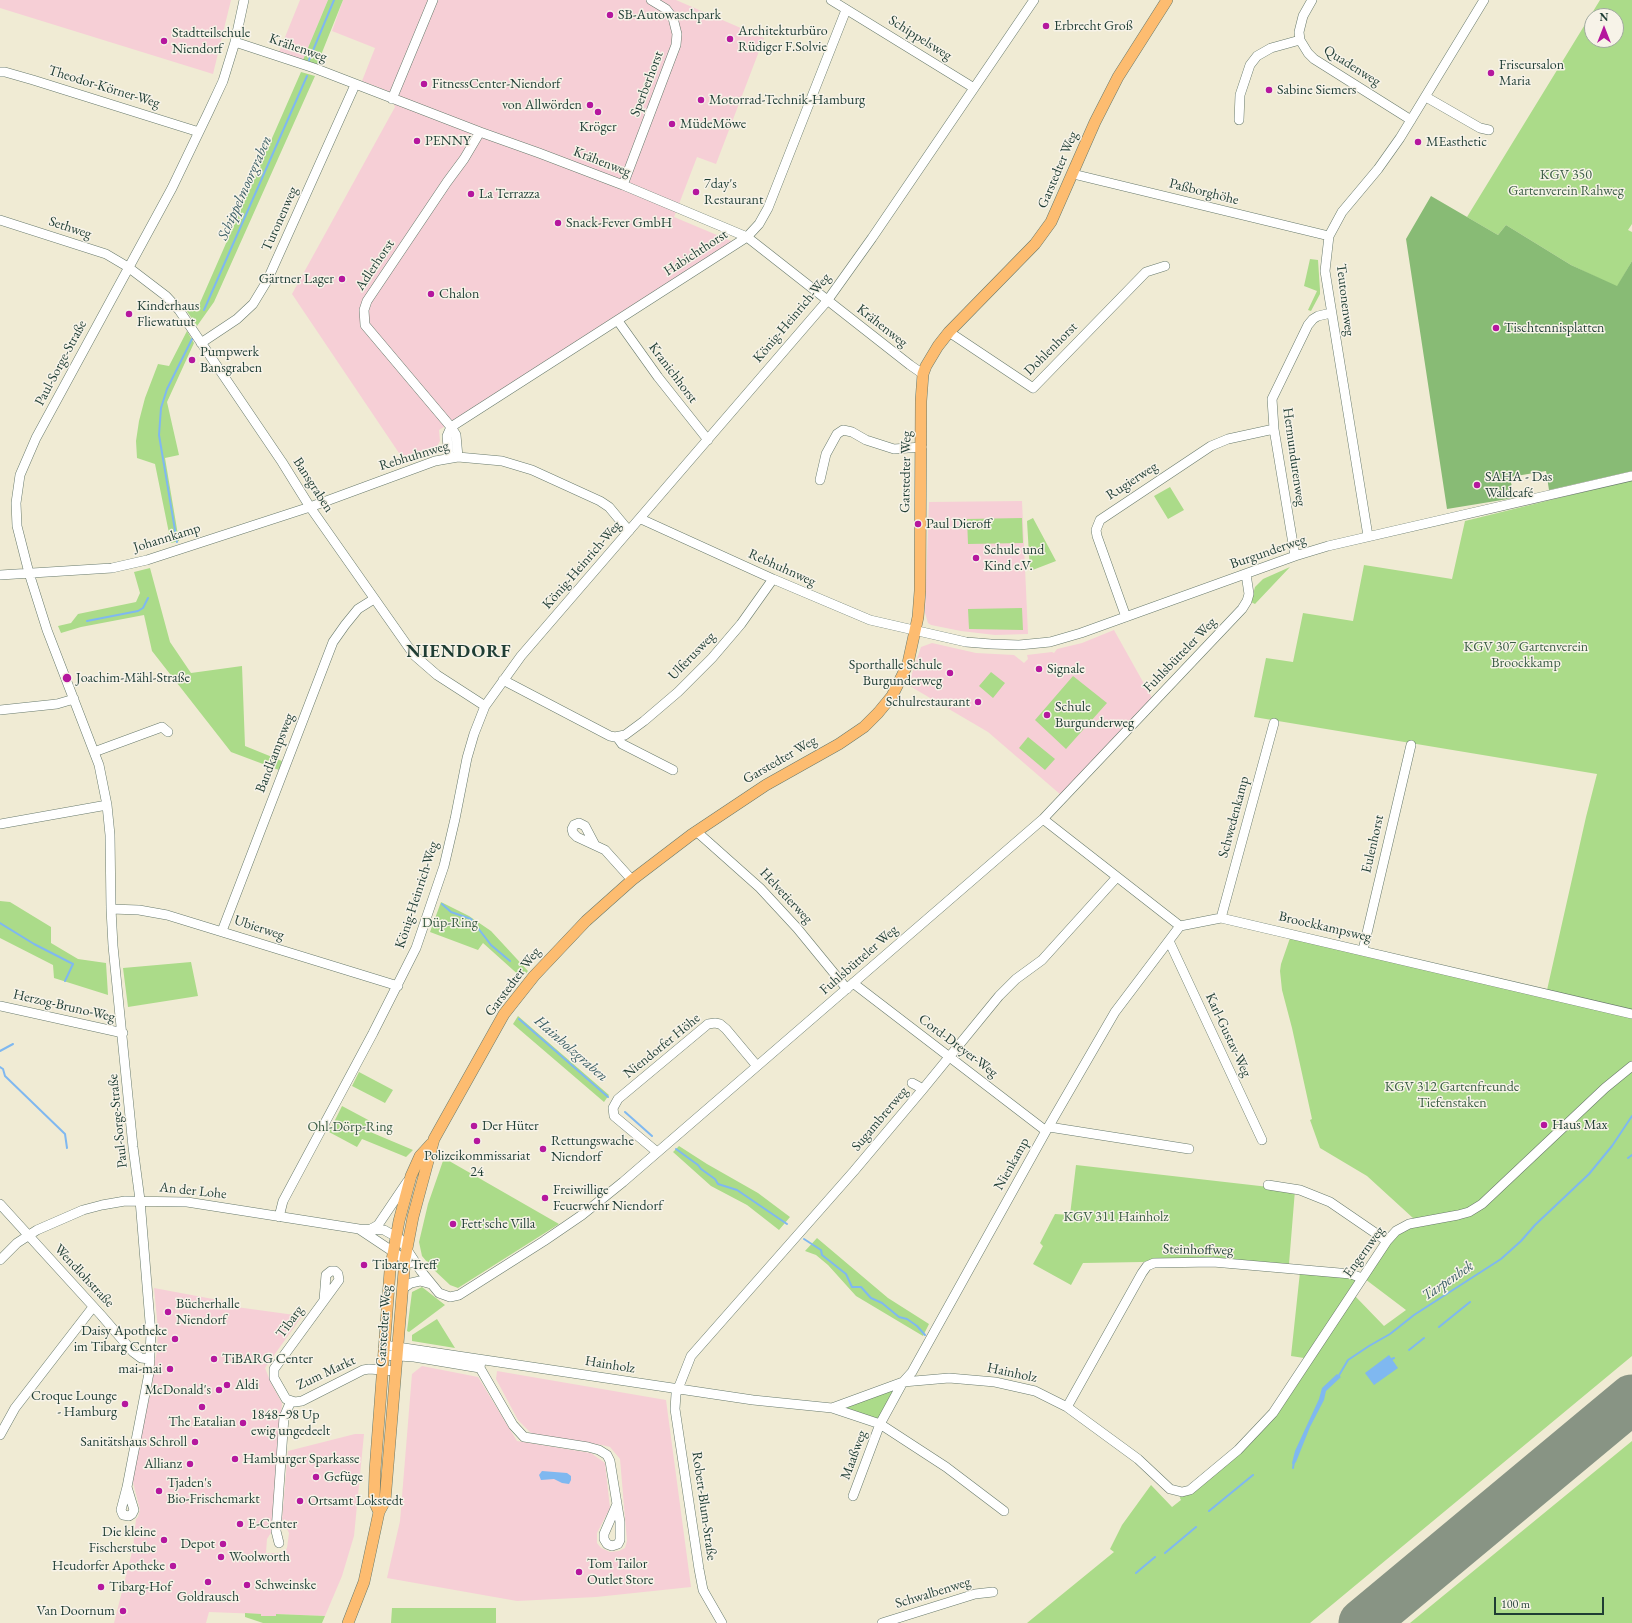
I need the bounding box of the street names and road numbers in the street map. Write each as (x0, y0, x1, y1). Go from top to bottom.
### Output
street label: Schippelsweg (885, 12, 955, 64)
street label: Krähenweg (267, 30, 329, 66)
street label: Quadenweg (1320, 42, 1384, 90)
street label: Sperberhorst (627, 49, 667, 119)
street label: Theodor-Körner-Weg (46, 62, 162, 112)
street label: Garstedter Weg (1034, 129, 1082, 211)
street label: Krähenweg (571, 143, 633, 181)
street label: Paßborghöhe (1167, 175, 1241, 209)
street label: Turonenweg (258, 184, 302, 254)
street label: Sethweg (46, 213, 94, 243)
street label: Habichthorst (661, 226, 731, 280)
street label: Adlerhorst (352, 236, 398, 294)
street label: Teutonenweg (1332, 263, 1358, 337)
street label: König-Heinrich-Weg (750, 270, 834, 366)
street label: Krähenweg (853, 301, 911, 351)
street label: Paul-Sorge-Straße (31, 317, 91, 409)
street label: Dohlenhorst (1021, 319, 1081, 379)
street label: Kranichhorst (645, 339, 701, 407)
street label: Hermundurenweg (1279, 407, 1309, 507)
street label: Garstedter Weg (897, 431, 915, 513)
street label: Rebhuhnweg (377, 437, 451, 475)
street label: Bansgraben (289, 454, 337, 516)
street label: Rugierweg (1103, 458, 1161, 504)
street label: König-Heinrich-Weg (539, 517, 625, 613)
street label: Johannkamp (131, 520, 203, 556)
street label: Burgunderweg (1228, 531, 1308, 573)
street label: Rebhuhnweg (746, 546, 818, 590)
street label: Fuhlsbütteler Weg (1140, 614, 1220, 696)
street label: Ulferusweg (665, 628, 719, 684)
street label: Bandkampsweg (252, 711, 298, 795)
street label: Garstedter Weg (740, 732, 820, 788)
street label: Schwedenkamp (1215, 774, 1253, 860)
street label: Eulenhorst (1358, 813, 1388, 875)
street label: König-Heinrich-Weg (392, 839, 442, 951)
street label: Helvetierweg (756, 865, 816, 927)
street label: Broockkampsweg (1277, 908, 1373, 946)
street label: Ubierweg (232, 912, 286, 944)
street label: Fuhlsbütteler Weg (817, 922, 901, 998)
street label: Garstedter Weg (482, 944, 544, 1020)
street label: Herzog-Bruno-Weg (11, 986, 117, 1026)
street label: Karl-Gustav-Weg (1201, 990, 1255, 1080)
street label: Niendorfer Höhe (620, 1010, 704, 1082)
street label: Cord-Dreyer-Weg (915, 1011, 1001, 1081)
street label: Paul-Sorge-Straße (105, 1073, 131, 1169)
street label: Sugambrerweg (848, 1083, 912, 1155)
street label: Nienkamp (991, 1135, 1033, 1193)
street label: An der Lohe (159, 1179, 227, 1203)
street label: Engernweg (1340, 1223, 1388, 1281)
street label: Wendlohstraße (50, 1241, 118, 1311)
street label: Steinhoffweg (1163, 1241, 1233, 1259)
street label: Garstedter Weg (373, 1284, 395, 1368)
street label: Tibarg (273, 1302, 307, 1342)
street label: Zum Markt (294, 1352, 358, 1394)
street label: Hainholz (584, 1353, 636, 1377)
street label: Hainholz (986, 1360, 1038, 1386)
street label: Maaßweg (837, 1428, 871, 1482)
street label: Robert-Blum-Straße (688, 1450, 720, 1562)
street label: Schwalbenweg (893, 1574, 973, 1612)

